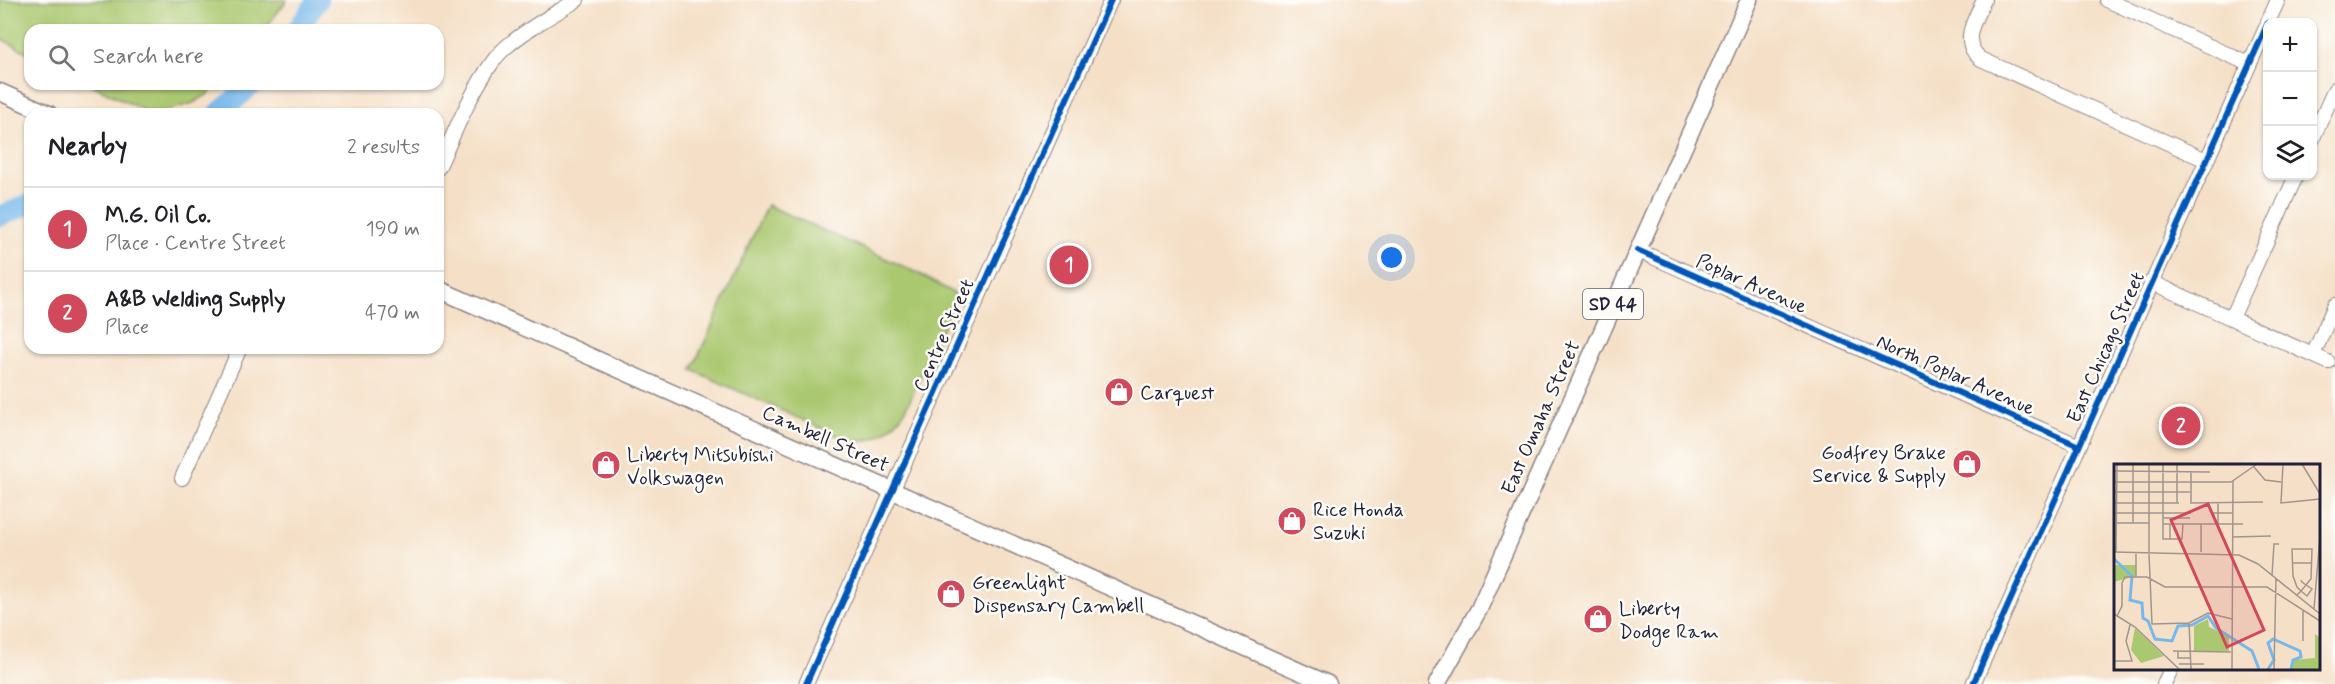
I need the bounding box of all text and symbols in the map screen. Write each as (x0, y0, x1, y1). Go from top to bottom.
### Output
map controls (2263, 18, 2317, 180)
button: + (2263, 18, 2317, 72)
search box (24, 24, 444, 90)
icon: search (45, 41, 78, 74)
text: Search here (93, 43, 204, 71)
button: − (2263, 72, 2317, 126)
button: layers (2263, 126, 2317, 180)
text: Nearby (48, 130, 127, 164)
text: 2 results (347, 134, 420, 161)
text: M.G. Oil Co. (105, 202, 211, 230)
text: 1 (63, 216, 72, 243)
text: 190 m (366, 216, 420, 243)
text: Place · Centre Street (105, 230, 286, 257)
pin: 1 (1050, 242, 1088, 288)
your location (1377, 243, 1406, 272)
street label: Poplar Avenue (1692, 248, 1811, 321)
street label: East Chicago Street (2061, 268, 2152, 428)
street label: Centre Street (907, 275, 981, 396)
text: A&B Welding Supply (105, 286, 285, 314)
road number: SD 44 (1583, 289, 1643, 319)
text: 2 (63, 300, 72, 327)
text: 470 m (365, 300, 420, 327)
text: Place (105, 314, 149, 341)
street label: North Poplar Avenue (1872, 328, 2039, 422)
street label: East Omaha Street (1495, 336, 1587, 499)
shop icon: Carquest (1103, 376, 1135, 408)
place label: Carquest (1140, 380, 1215, 407)
street label: Cambell Street (758, 399, 893, 479)
pin: 2 (2162, 404, 2200, 448)
place label: Godfrey Brake Service & Supply (1812, 440, 1946, 490)
place label: Liberty Mitsubishi Volkswagen (627, 442, 774, 493)
shop icon: Godfrey Brake Service & Supply (1951, 448, 1983, 480)
shop icon: Liberty Mitsubishi Volkswagen (590, 449, 622, 481)
inset map (2114, 464, 2320, 669)
place label: Rice Honda Suzuki (1313, 497, 1404, 547)
shop icon: Rice Honda Suzuki (1276, 505, 1308, 537)
place label: Greenlight Dispensary Cambell (972, 570, 1144, 620)
shop icon: Greenlight Dispensary Cambell (935, 578, 967, 610)
place label: Liberty Dodge Ram (1619, 596, 1719, 647)
shop icon: Liberty Dodge Ram (1582, 603, 1614, 635)

